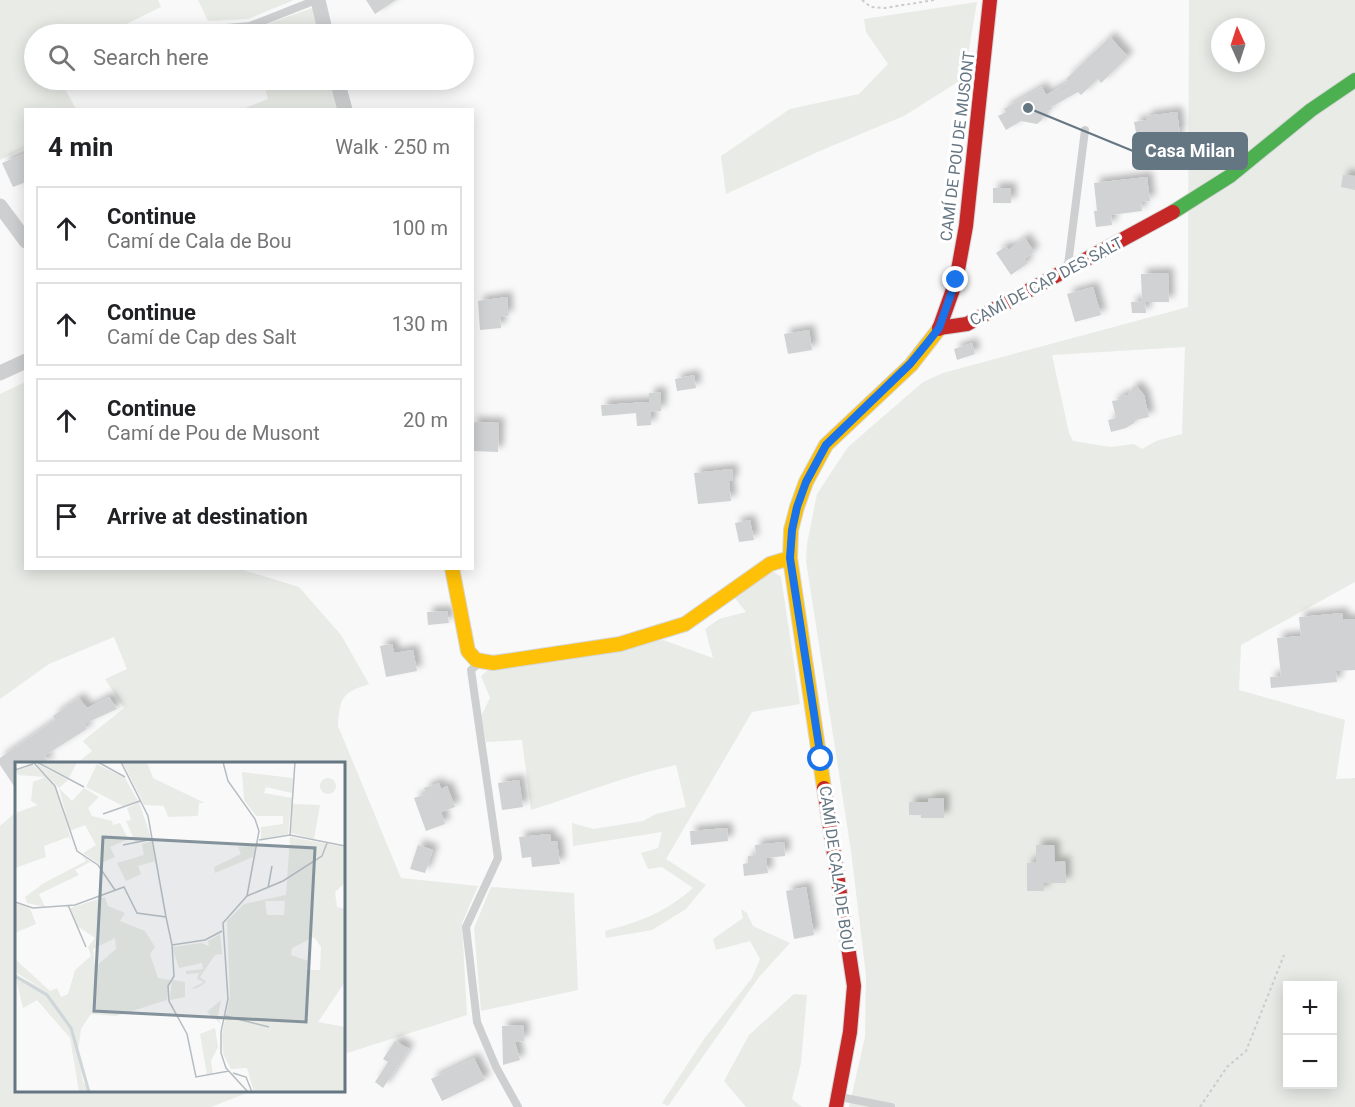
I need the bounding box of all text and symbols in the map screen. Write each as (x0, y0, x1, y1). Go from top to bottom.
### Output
north arrow (1211, 18, 1265, 72)
search box (24, 24, 474, 90)
icon: search (45, 41, 78, 74)
text: Search here (93, 45, 209, 70)
street label: CAMÍ DE POU DE MUSONT (936, 50, 979, 242)
text: 4 min (48, 132, 113, 162)
callout: Casa Milan (1133, 133, 1247, 169)
text: Walk · 250 m (335, 135, 450, 159)
text: Casa Milan (1145, 140, 1235, 161)
text: Continue (107, 204, 196, 229)
icon: ahead (50, 212, 83, 245)
text: 100 m (392, 216, 448, 240)
text: Camí de Cala de Bou (107, 229, 292, 253)
street label: CAMÍ DE CAP DES SALT (966, 233, 1126, 330)
route end (942, 266, 968, 292)
text: Continue (107, 300, 196, 325)
icon: ahead (50, 308, 83, 341)
text: 130 m (392, 312, 448, 336)
text: Camí de Cap des Salt (107, 325, 297, 349)
text: Continue (107, 396, 196, 421)
icon: ahead (50, 404, 83, 437)
text: 20 m (403, 408, 448, 432)
text: Camí de Pou de Musont (107, 421, 320, 445)
icon: arrive (50, 500, 83, 533)
text: Arrive at destination (107, 504, 308, 529)
route start (807, 745, 833, 771)
inset map (15, 762, 345, 1092)
street label: CAMÍ DE CALA DE BOU (816, 785, 857, 951)
map controls (1283, 981, 1337, 1089)
button: + (1283, 981, 1337, 1035)
button: − (1283, 1035, 1337, 1089)

